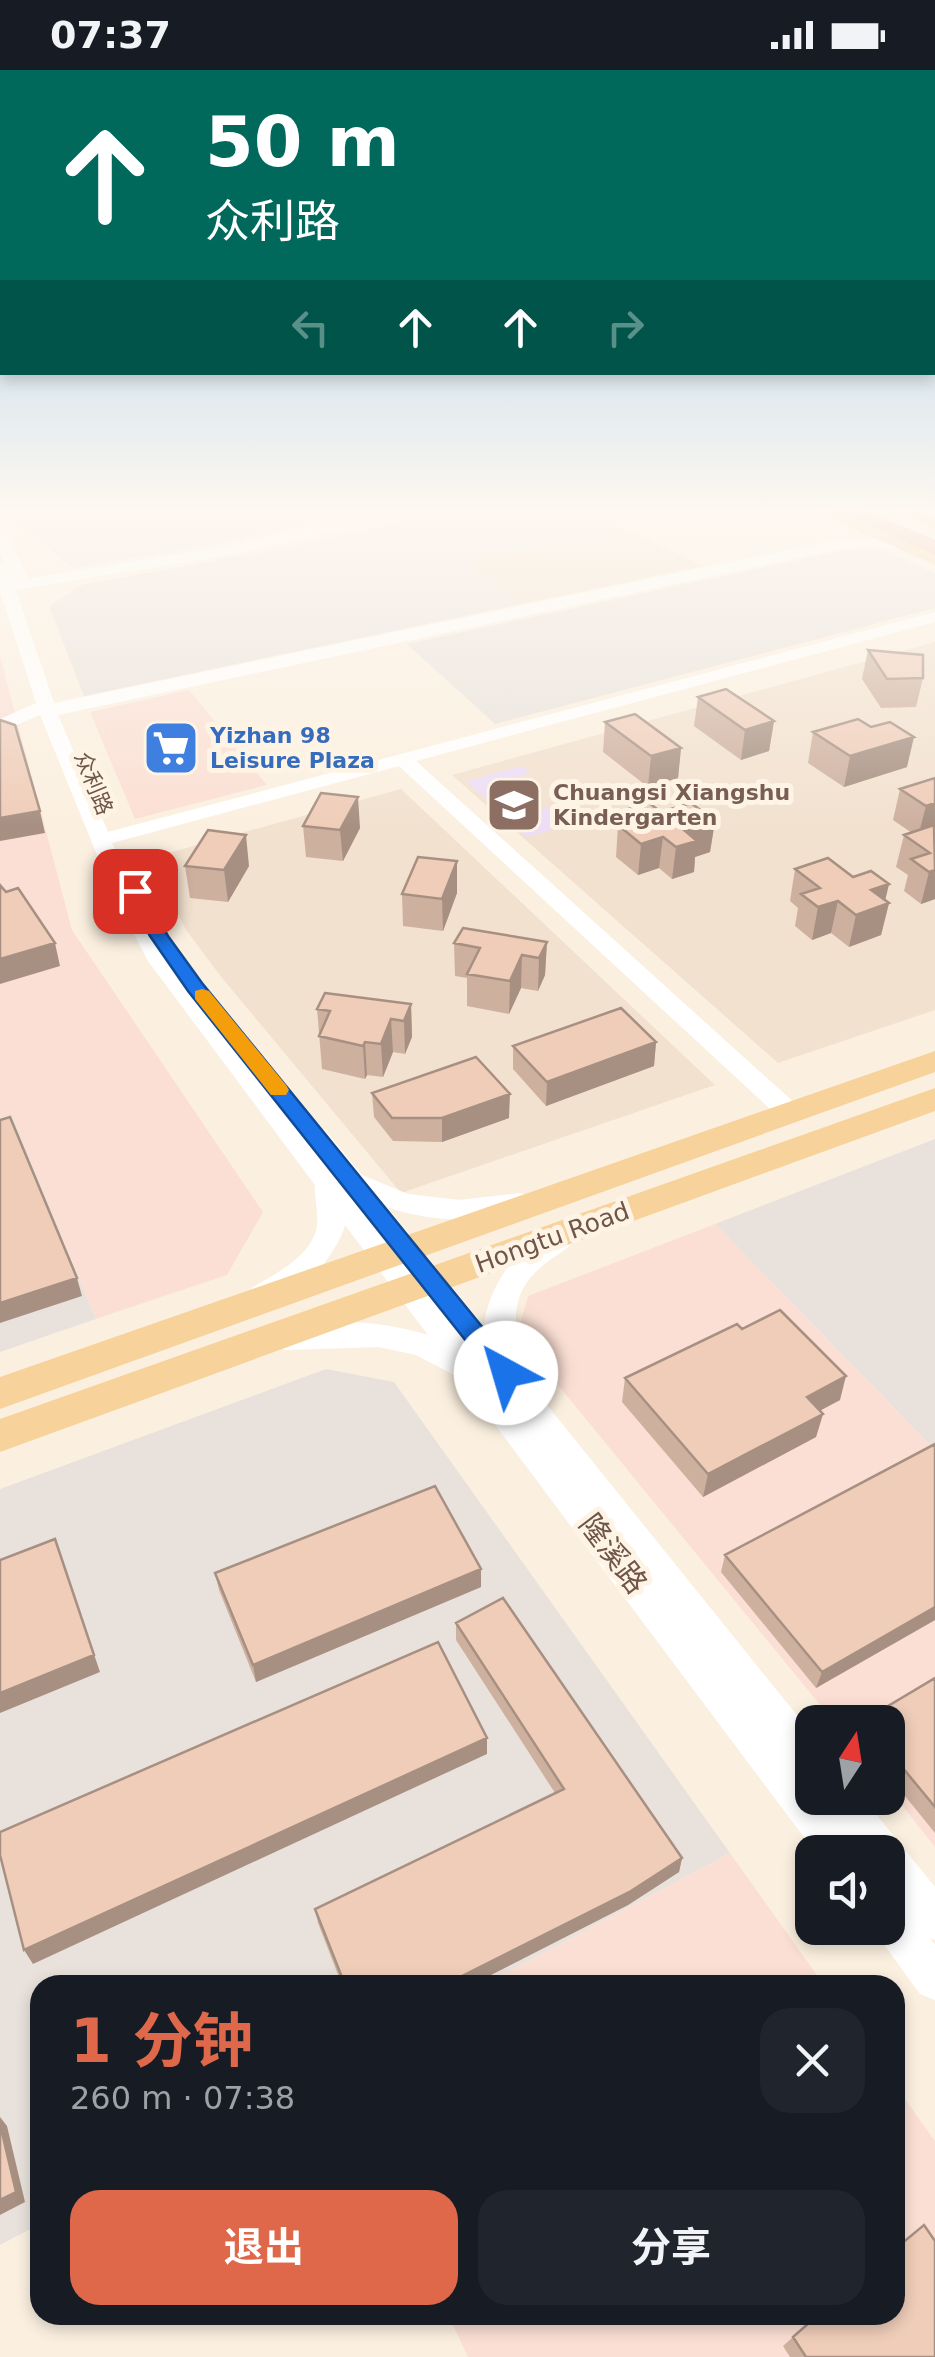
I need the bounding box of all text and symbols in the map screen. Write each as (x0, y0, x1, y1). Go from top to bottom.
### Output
text: 07:37 (50, 13, 171, 57)
text: 50 m (205, 101, 400, 183)
icon: ahead (40, 110, 170, 240)
text: 众利路 (205, 195, 340, 248)
icon: left (283, 300, 338, 355)
icon: ahead (388, 300, 443, 355)
icon: ahead (493, 300, 548, 355)
icon: right (598, 300, 653, 355)
supermarket icon: Yizhan 98 Leisure Plaza (141, 718, 201, 778)
place label: Yizhan 98 Leisure Plaza (209, 723, 375, 773)
street label: 众利路 (70, 748, 117, 818)
school or university icon: Chuangsi Xiangshu Kindergarten (484, 775, 544, 835)
place label: Chuangsi Xiangshu Kindergarten (553, 780, 790, 830)
pin (93, 849, 178, 934)
icon: arrive (108, 864, 163, 919)
street label: Hongtu Road (471, 1196, 633, 1279)
position arrow (454, 1321, 558, 1425)
street label: 隆溪路 (572, 1507, 654, 1600)
north arrow (795, 1705, 905, 1815)
map controls (795, 1705, 905, 1945)
button: sound (795, 1835, 905, 1945)
text: 1 分钟 (70, 2006, 253, 2076)
button: close (760, 2008, 865, 2113)
text: 260 m · 07:38 (70, 2079, 295, 2117)
button: 退出 (70, 2190, 458, 2305)
button: 分享 (478, 2190, 865, 2305)

